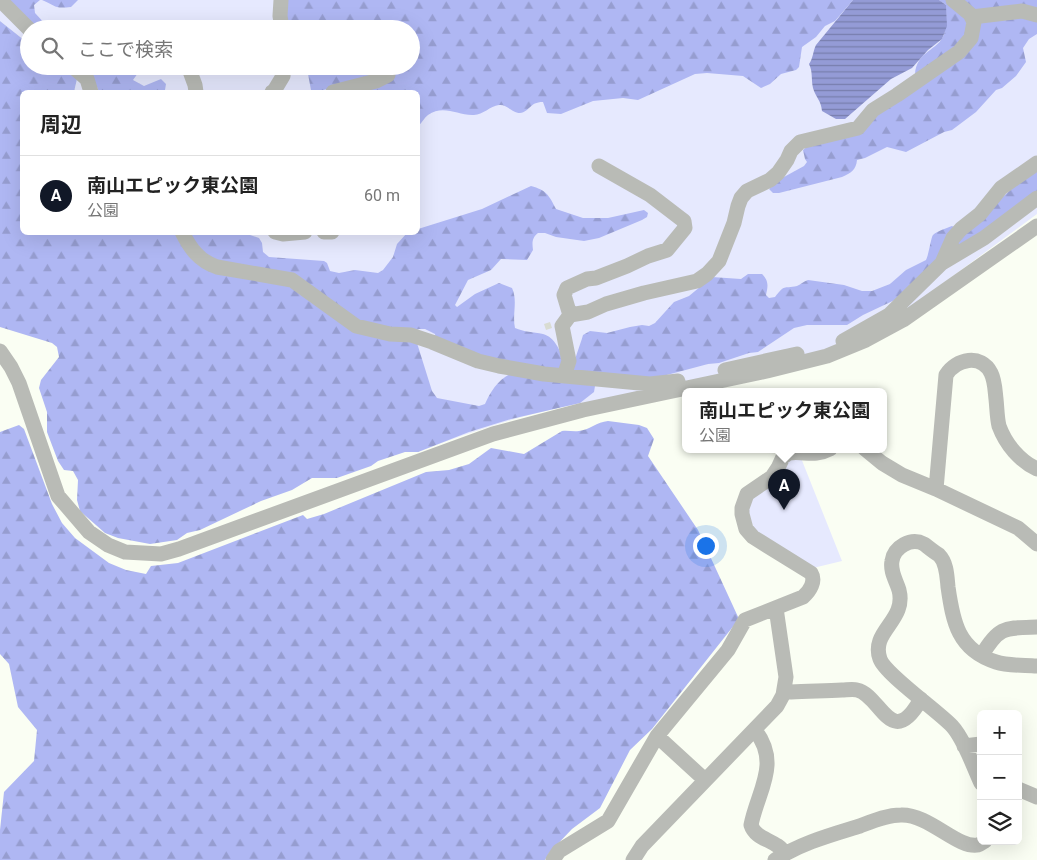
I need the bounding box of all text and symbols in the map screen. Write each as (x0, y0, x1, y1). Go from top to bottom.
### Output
search box (20, 20, 420, 75)
icon: search (38, 34, 66, 62)
text: ここで検索 (78, 38, 173, 61)
text: 周辺 (40, 113, 82, 137)
text: 南山エピック東公園 (87, 174, 258, 197)
text: A (51, 186, 61, 205)
text: 60 m (364, 186, 400, 205)
text: 公園 (87, 201, 119, 220)
popup (682, 388, 887, 453)
text: 南山エピック東公園 (699, 399, 870, 422)
text: 公園 (699, 426, 731, 445)
pin: A (768, 469, 800, 510)
your location (693, 533, 719, 559)
map controls (977, 710, 1022, 845)
button: + (977, 710, 1022, 755)
button: − (977, 755, 1022, 800)
button: layers (977, 800, 1022, 845)

